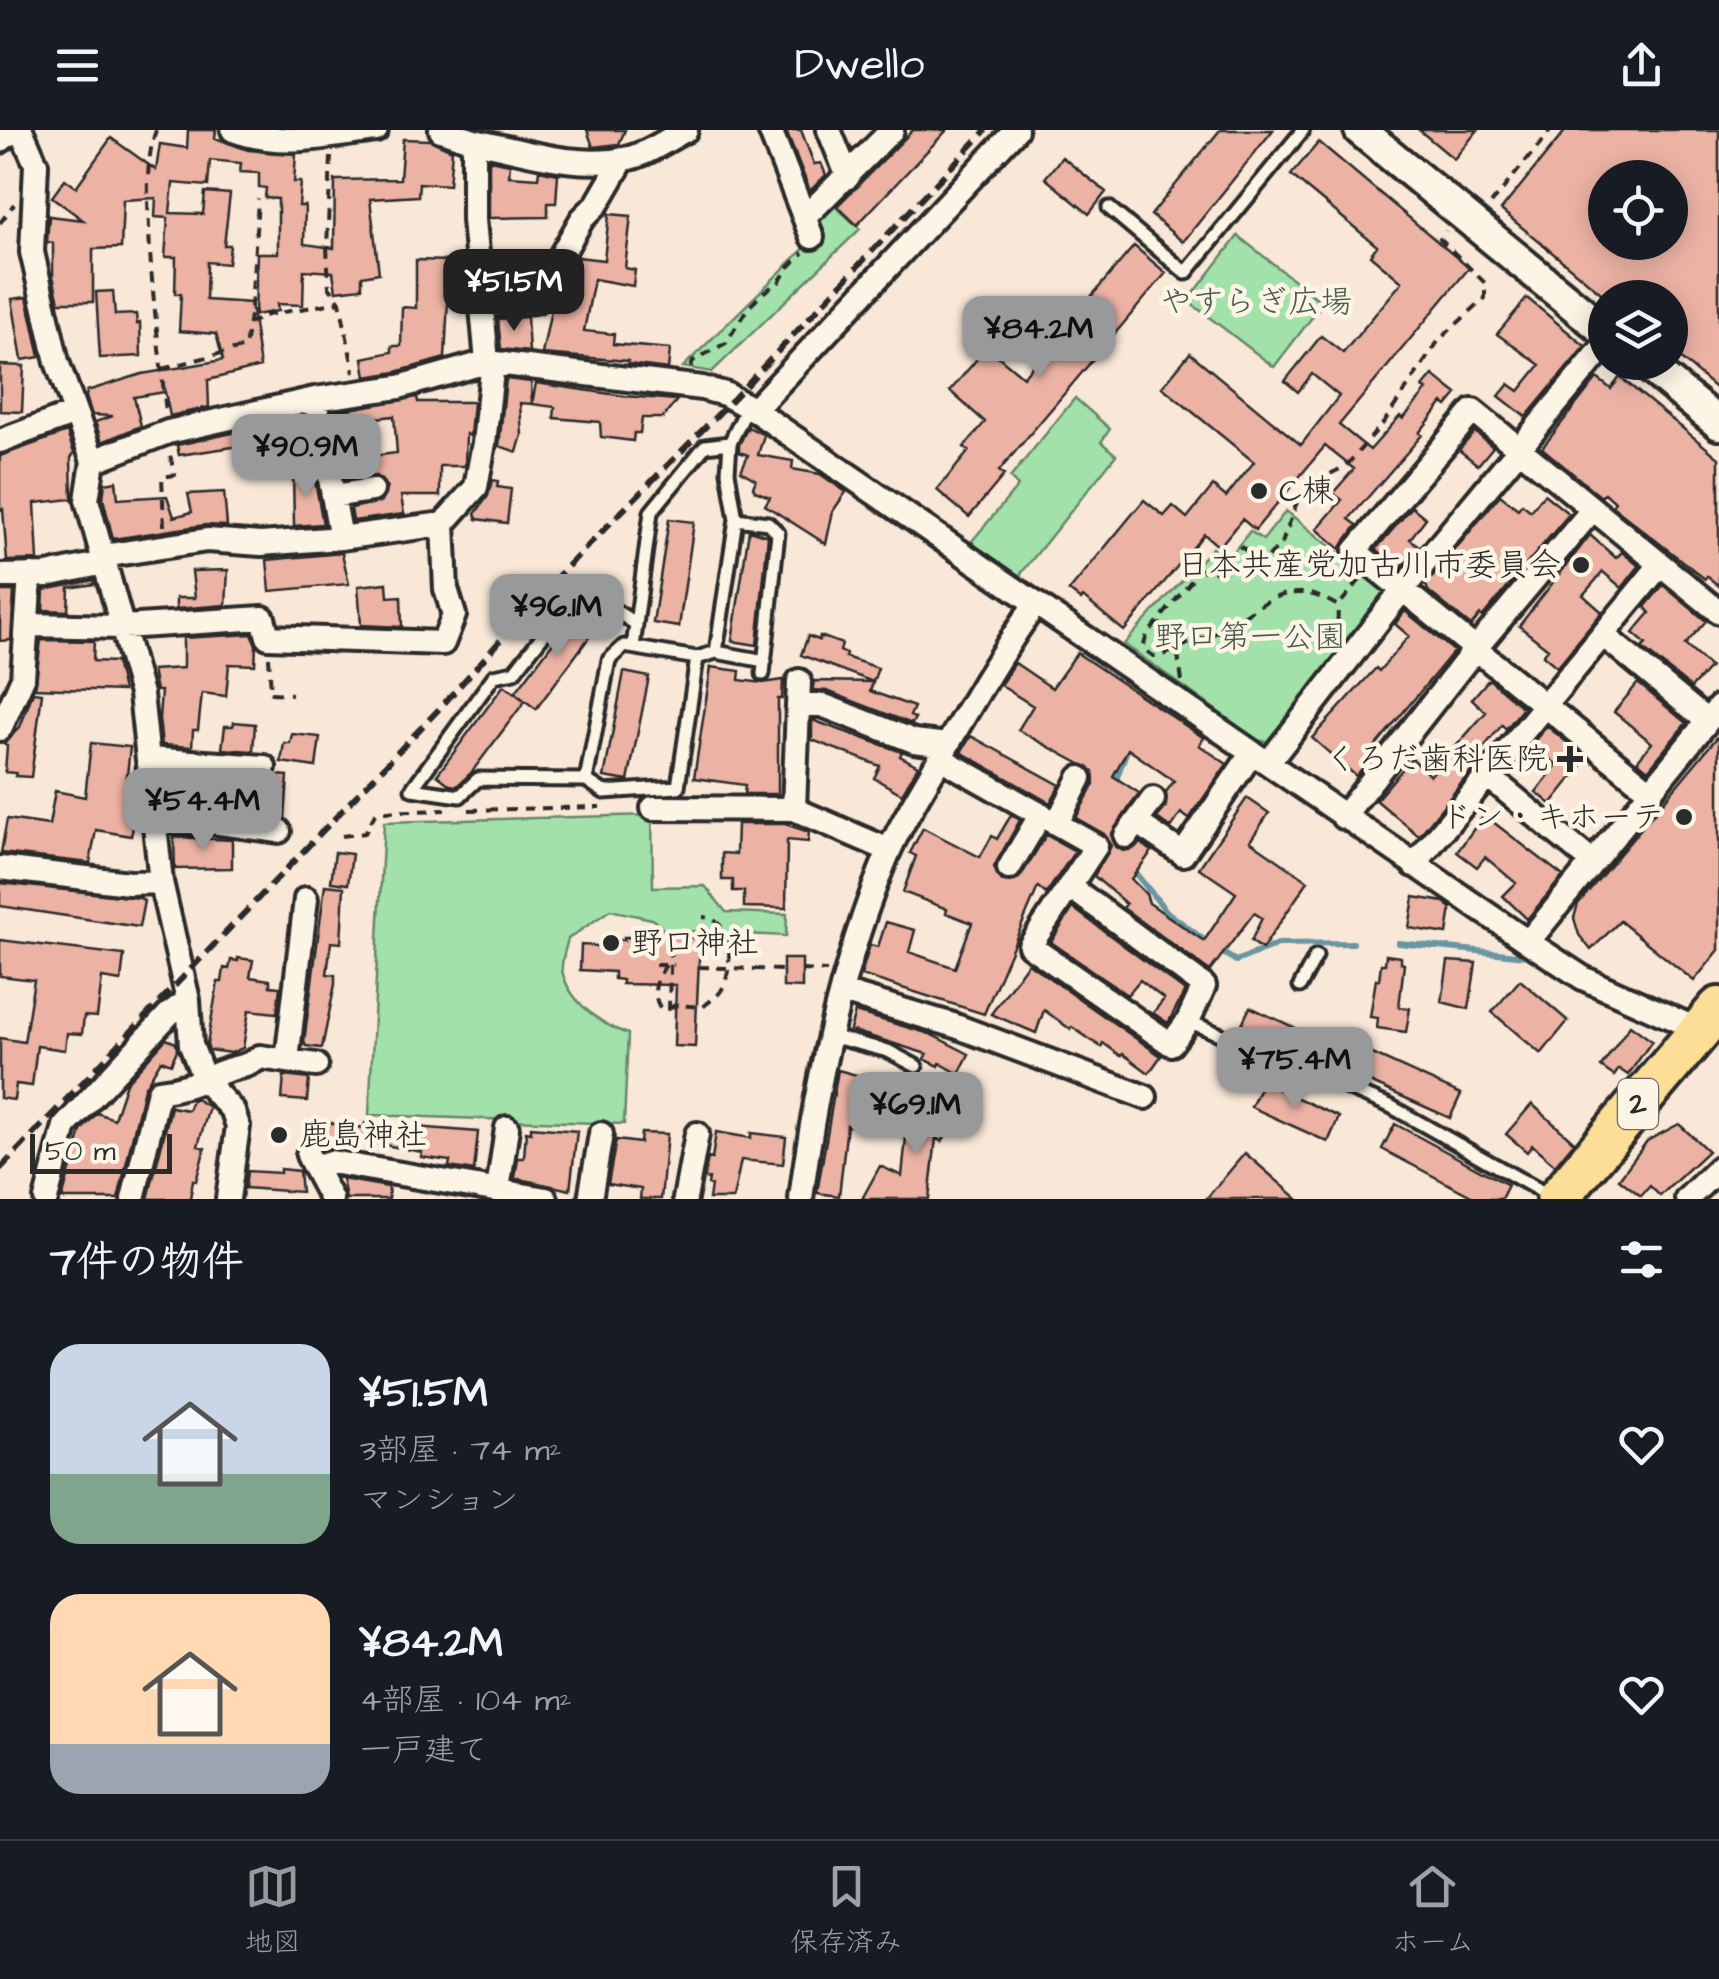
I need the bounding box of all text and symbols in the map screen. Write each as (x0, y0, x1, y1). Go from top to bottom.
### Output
text: Dwello (795, 34, 924, 96)
icon: menu (50, 38, 105, 93)
icon: share (1614, 38, 1669, 93)
map controls (1588, 160, 1688, 380)
button: locate (1588, 160, 1688, 260)
pin: ¥51.5M (433, 249, 595, 334)
text: ¥51.5M (465, 259, 563, 304)
park label: やすらぎ広場 (1160, 280, 1352, 325)
button: layers (1588, 280, 1688, 380)
pin: ¥84.2M (958, 296, 1120, 381)
text: ¥84.2M (985, 306, 1093, 351)
pin: ¥90.9M (225, 414, 387, 499)
text: ¥90.9M (254, 424, 358, 469)
place label: C棟 (1279, 469, 1334, 514)
marker: C棟 (1248, 480, 1270, 502)
place label: 日本共産党加古川市委員会 (1177, 543, 1561, 588)
marker: 日本共産党加古川市委員会 (1570, 554, 1592, 576)
pin: ¥96.1M (476, 574, 638, 659)
text: ¥96.1M (512, 584, 602, 629)
park label: 野口第一公園 (1154, 615, 1346, 660)
place label: くろだ歯科医院 (1325, 737, 1548, 782)
marker: くろだ歯科医院 (1557, 746, 1583, 772)
pin: ¥54.4M (122, 768, 284, 853)
text: ¥54.4M (146, 778, 260, 823)
place label: ドン・キホーテ (1440, 795, 1664, 840)
marker: ドン・キホーテ (1673, 806, 1695, 828)
place label: 野口神社 (631, 921, 759, 966)
marker: 野口神社 (600, 932, 622, 954)
pin: ¥75.4M (1214, 1027, 1376, 1112)
text: ¥75.4M (1239, 1037, 1351, 1082)
pin: ¥69.1M (835, 1072, 997, 1157)
road number: 2 (1618, 1079, 1658, 1129)
text: ¥69.1M (871, 1082, 961, 1127)
place label: 鹿島神社 (299, 1113, 427, 1158)
marker: 鹿島神社 (268, 1124, 290, 1146)
scale bar (30, 1129, 172, 1174)
text: 50 m (45, 1132, 116, 1171)
icon: filters (1614, 1232, 1669, 1287)
text: 7件の物件 (50, 1234, 244, 1292)
text: ¥51.5M (360, 1365, 488, 1423)
icon: home (130, 1384, 250, 1504)
icon: heart (1614, 1417, 1669, 1472)
text: 3部屋 · 74 m² (360, 1428, 562, 1473)
text: マンション (360, 1478, 519, 1523)
text: ¥84.2M (360, 1615, 503, 1673)
icon: home (130, 1634, 250, 1754)
icon: heart (1614, 1667, 1669, 1722)
text: 4部屋 · 104 m² (360, 1678, 572, 1723)
text: 一戸建て (360, 1728, 488, 1773)
tab: 地図 (245, 1859, 301, 1962)
tab: 保存済み (790, 1859, 902, 1962)
tab: ホーム (1391, 1859, 1474, 1962)

